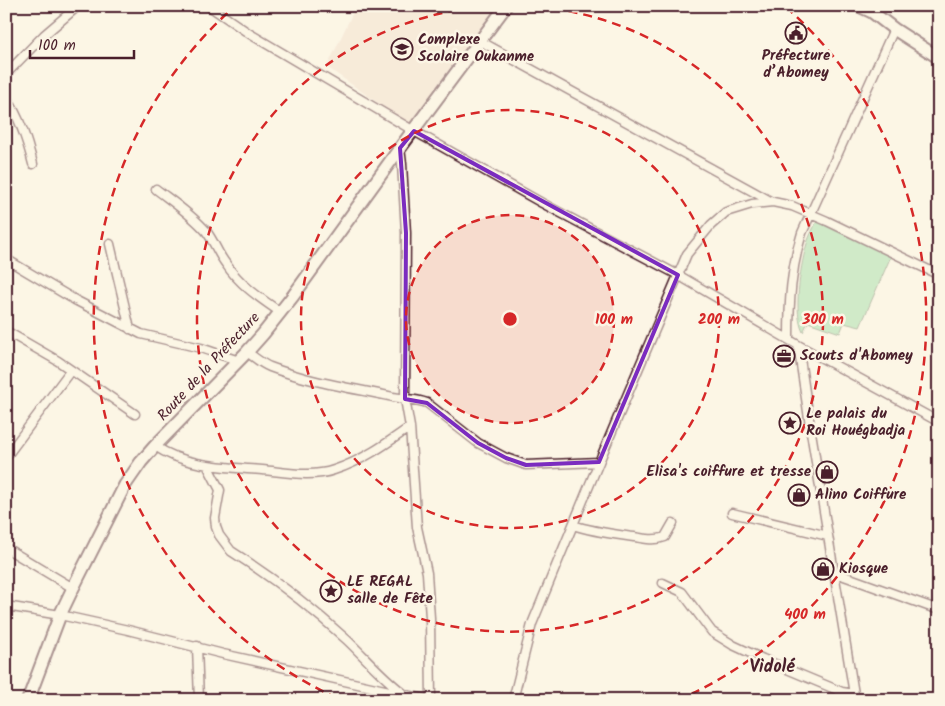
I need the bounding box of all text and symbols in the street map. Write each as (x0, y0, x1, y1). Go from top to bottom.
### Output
public building icon: Préfecture d’Abomey (784, 21, 808, 45)
scale bar (30, 28, 134, 60)
place label: Complexe Scolaire Oukanme (418, 28, 535, 69)
text: 100 m (38, 34, 76, 58)
school or university icon: Complexe Scolaire Oukanme (390, 37, 414, 61)
place label: Préfecture d’Abomey (762, 44, 831, 85)
street label: Route de la Préfecture (152, 307, 266, 427)
text: 100 m (595, 308, 633, 332)
text: 200 m (698, 308, 740, 332)
text: 300 m (801, 308, 844, 332)
centre of rings (501, 310, 519, 328)
office icon: Scouts d'Abomey (772, 344, 796, 368)
place label: Scouts d'Abomey (800, 344, 913, 368)
place label: Le palais du Roi Houégbadja (806, 402, 906, 443)
place icon: Le palais du Roi Houégbadja (778, 411, 802, 435)
place label: Elisa's coiffure et tresse (646, 460, 812, 484)
shop icon: Elisa's coiffure et tresse (815, 460, 839, 484)
shop icon: Alino Coiffure (787, 483, 811, 507)
place label: Alino Coiffure (815, 483, 907, 507)
shop icon: Kiosque (811, 557, 835, 581)
place label: Kiosque (839, 557, 889, 581)
place label: LE REGAL salle de Fête (347, 570, 434, 611)
place icon: LE REGAL salle de Fête (319, 579, 343, 603)
text: 400 m (784, 603, 826, 627)
district label: Vidolé (749, 653, 795, 682)

